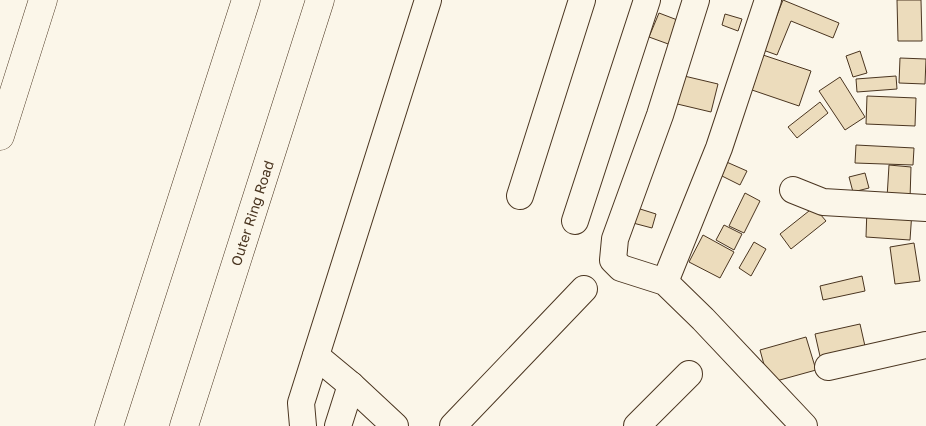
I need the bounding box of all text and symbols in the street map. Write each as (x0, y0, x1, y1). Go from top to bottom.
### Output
street label: Outer Ring Road (227, 158, 277, 268)

